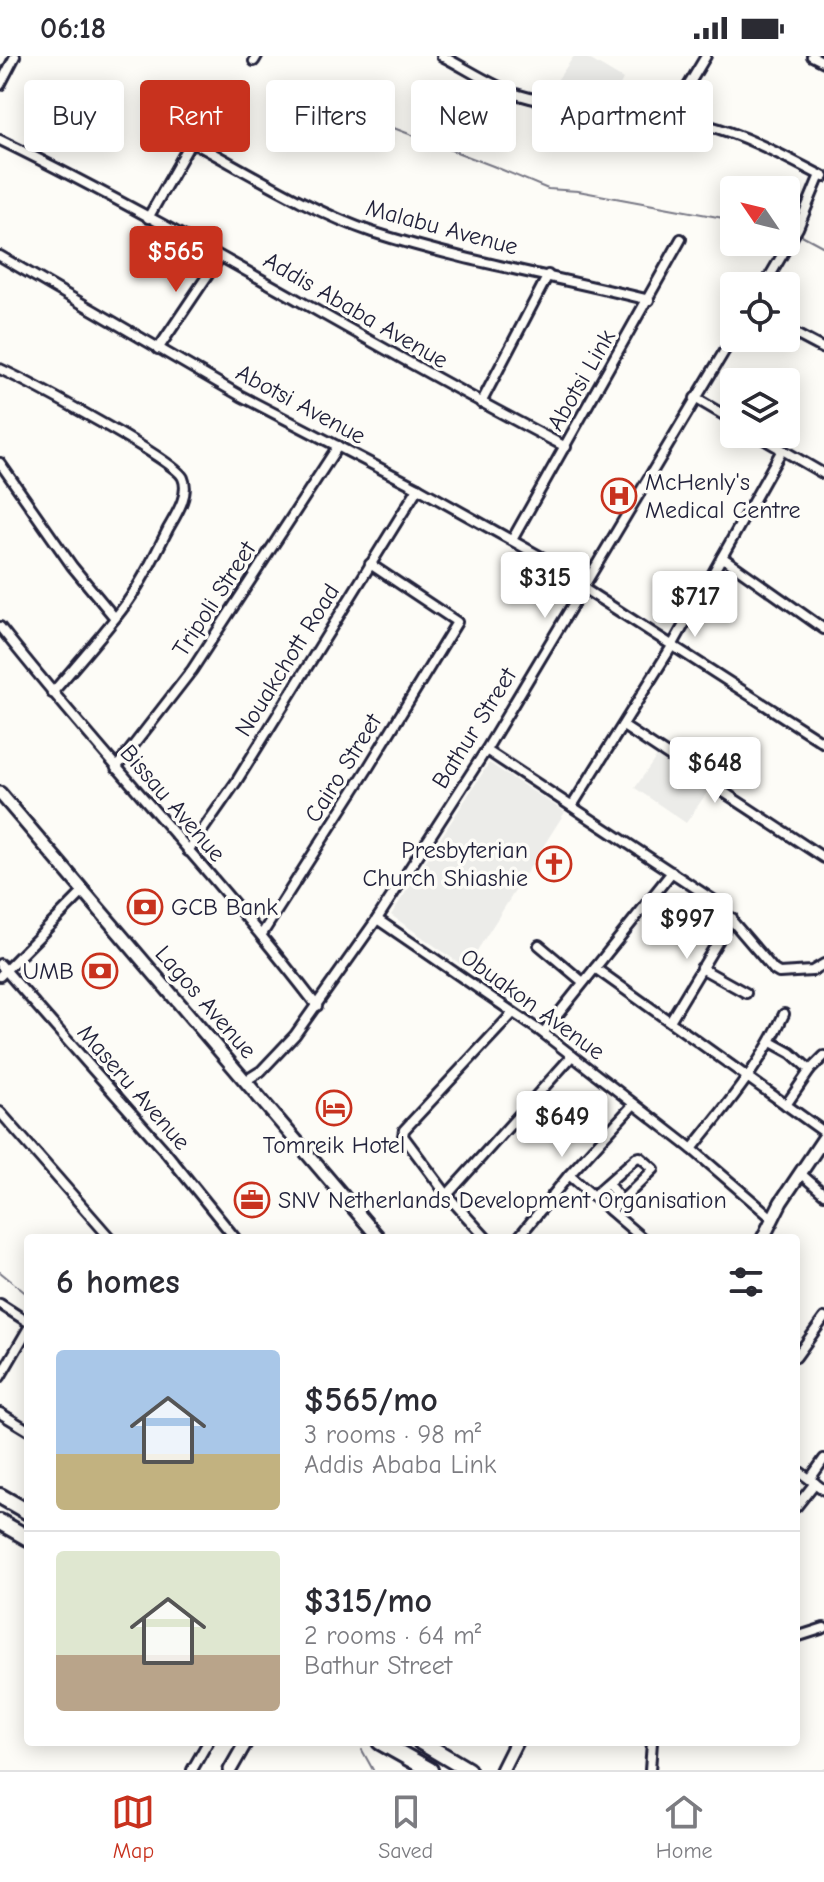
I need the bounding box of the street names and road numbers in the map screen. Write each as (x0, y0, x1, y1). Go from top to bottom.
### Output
street label: Malabu Avenue (363, 193, 521, 261)
street label: Addis Ababa Avenue (259, 246, 453, 374)
street label: Abotsi Link (541, 324, 621, 435)
street label: Abotsi Avenue (231, 358, 371, 450)
street label: Tripoli Street (166, 535, 262, 662)
street label: Nouakchott Road (229, 578, 345, 742)
street label: Bathur Street (426, 662, 523, 793)
street label: Cairo Street (299, 708, 388, 827)
street label: Bissau Avenue (115, 739, 231, 867)
street label: Lagos Avenue (149, 940, 263, 1064)
street label: Obuakon Avenue (456, 942, 610, 1066)
street label: Maseru Avenue (72, 1018, 196, 1156)

